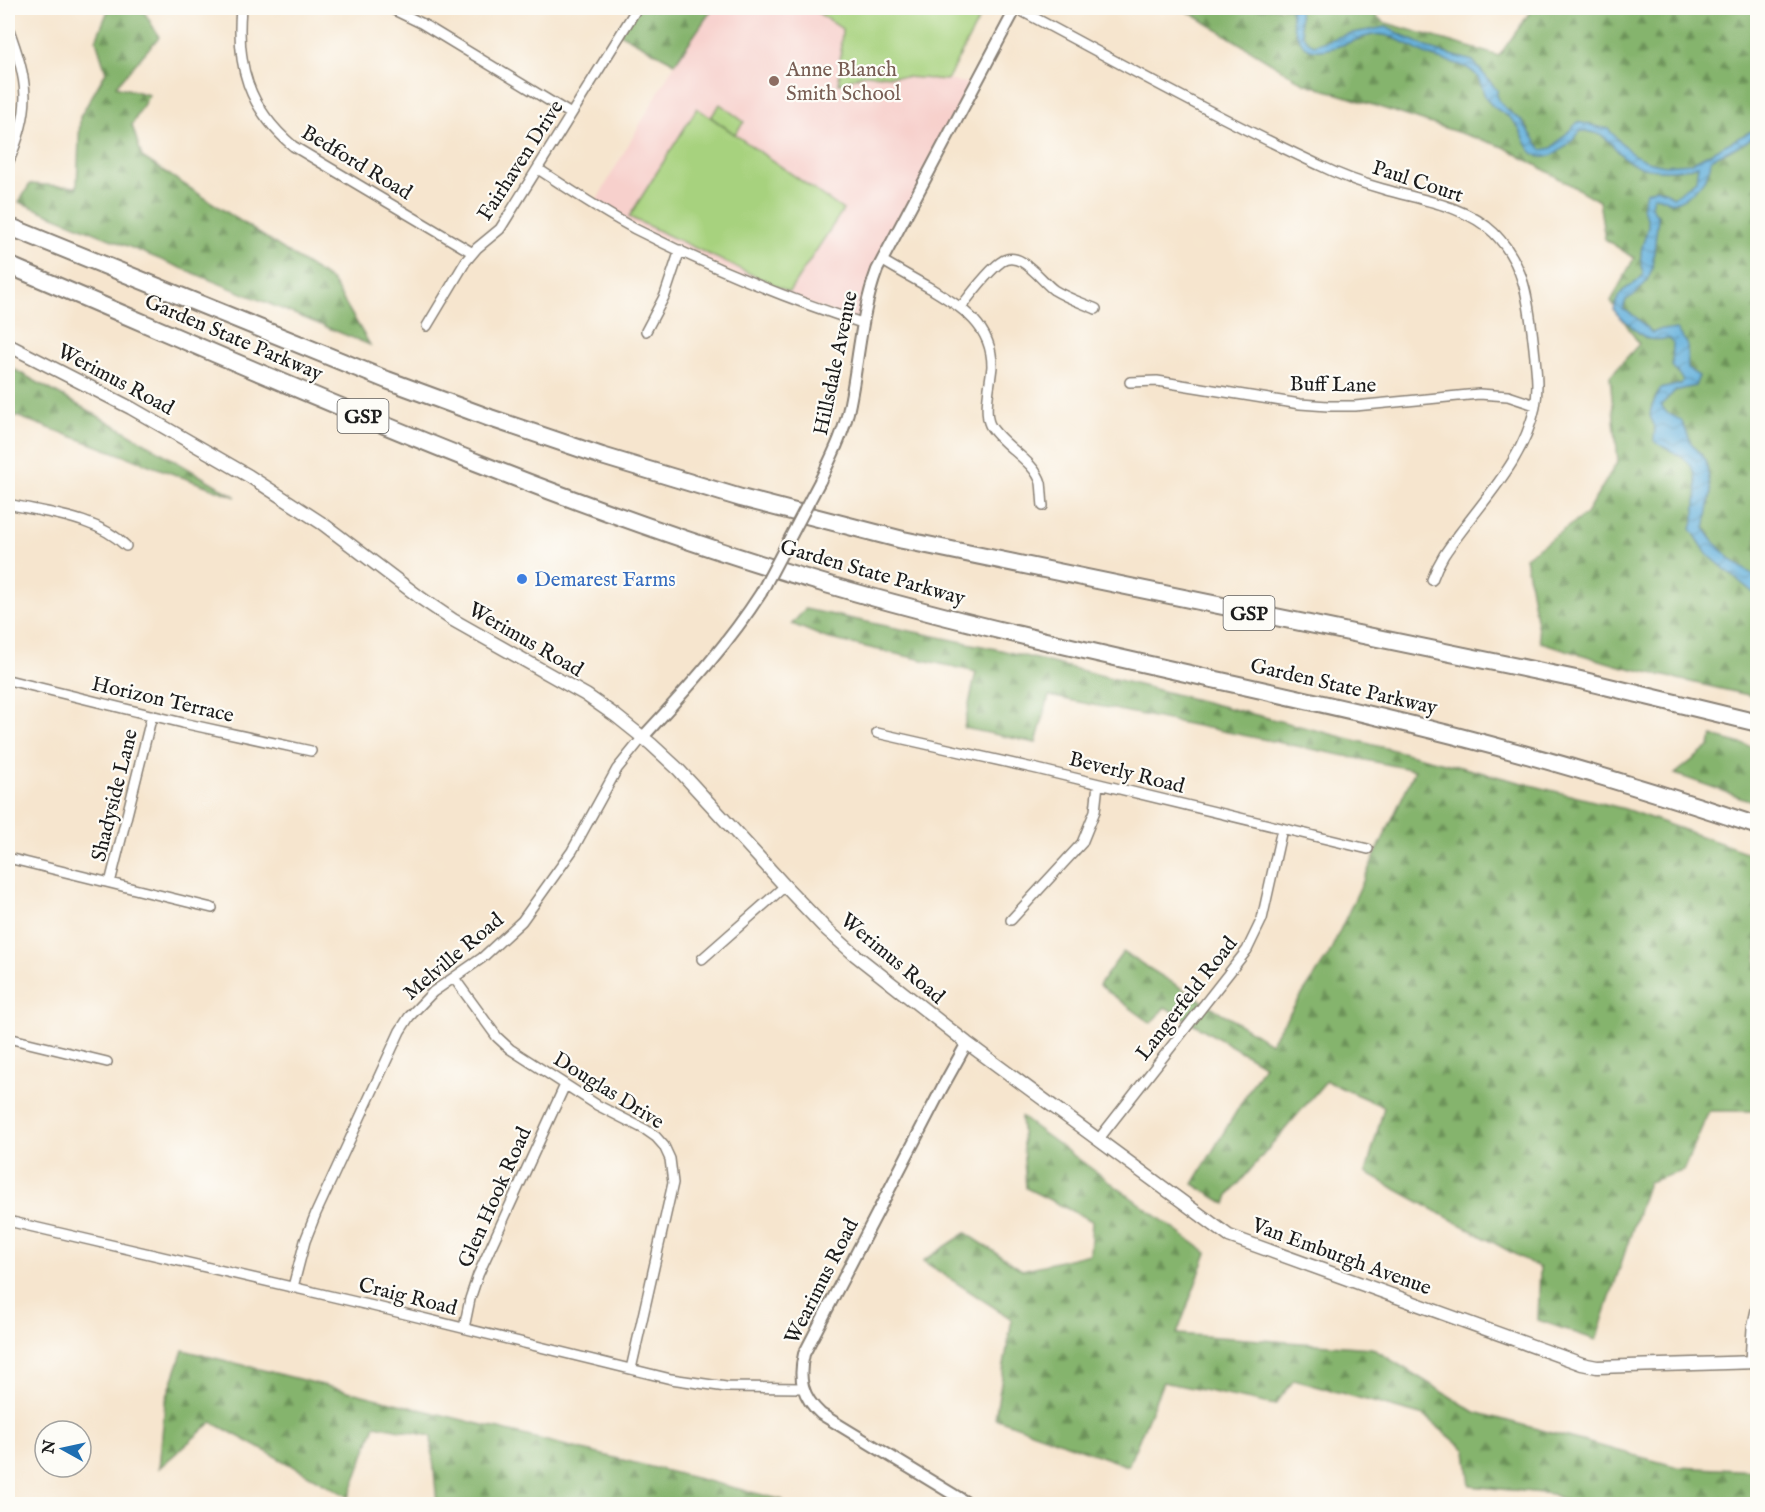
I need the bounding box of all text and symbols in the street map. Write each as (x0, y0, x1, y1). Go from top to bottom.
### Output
place label: Anne Blanch Smith School (785, 57, 901, 108)
marker: Anne Blanch Smith School (767, 74, 781, 88)
street label: Fairhaven Drive (472, 95, 571, 226)
street label: Bedford Road (296, 120, 417, 207)
street label: Paul Court (1368, 155, 1467, 210)
street label: Hillsdale Avenue (808, 288, 865, 438)
street label: Garden State Parkway (140, 289, 327, 388)
street label: Werimus Road (52, 338, 179, 423)
street label: Buff Lane (1289, 371, 1377, 400)
road number: GSP (338, 399, 388, 433)
street label: Garden State Parkway (777, 534, 969, 613)
place label: Demarest Farms (534, 567, 676, 594)
marker: Demarest Farms (515, 572, 529, 586)
road number: GSP (1224, 596, 1274, 630)
street label: Werimus Road (463, 597, 588, 684)
street label: Garden State Parkway (1247, 653, 1441, 722)
street label: Horizon Terrace (89, 671, 237, 730)
street label: Shadyside Lane (86, 726, 145, 864)
street label: Beverly Road (1066, 746, 1188, 801)
street label: Melville Road (398, 907, 510, 1007)
street label: Werimus Road (834, 908, 950, 1011)
street label: Langerfeld Road (1130, 931, 1244, 1066)
street label: Douglas Drive (548, 1046, 669, 1136)
street label: Glen Hook Road (452, 1122, 539, 1272)
street label: Van Emburgh Avenue (1247, 1212, 1435, 1303)
street label: Wearimus Road (779, 1214, 866, 1349)
street label: Craig Road (355, 1272, 461, 1323)
north arrow (33, 1419, 93, 1479)
text: N (39, 1439, 61, 1456)

